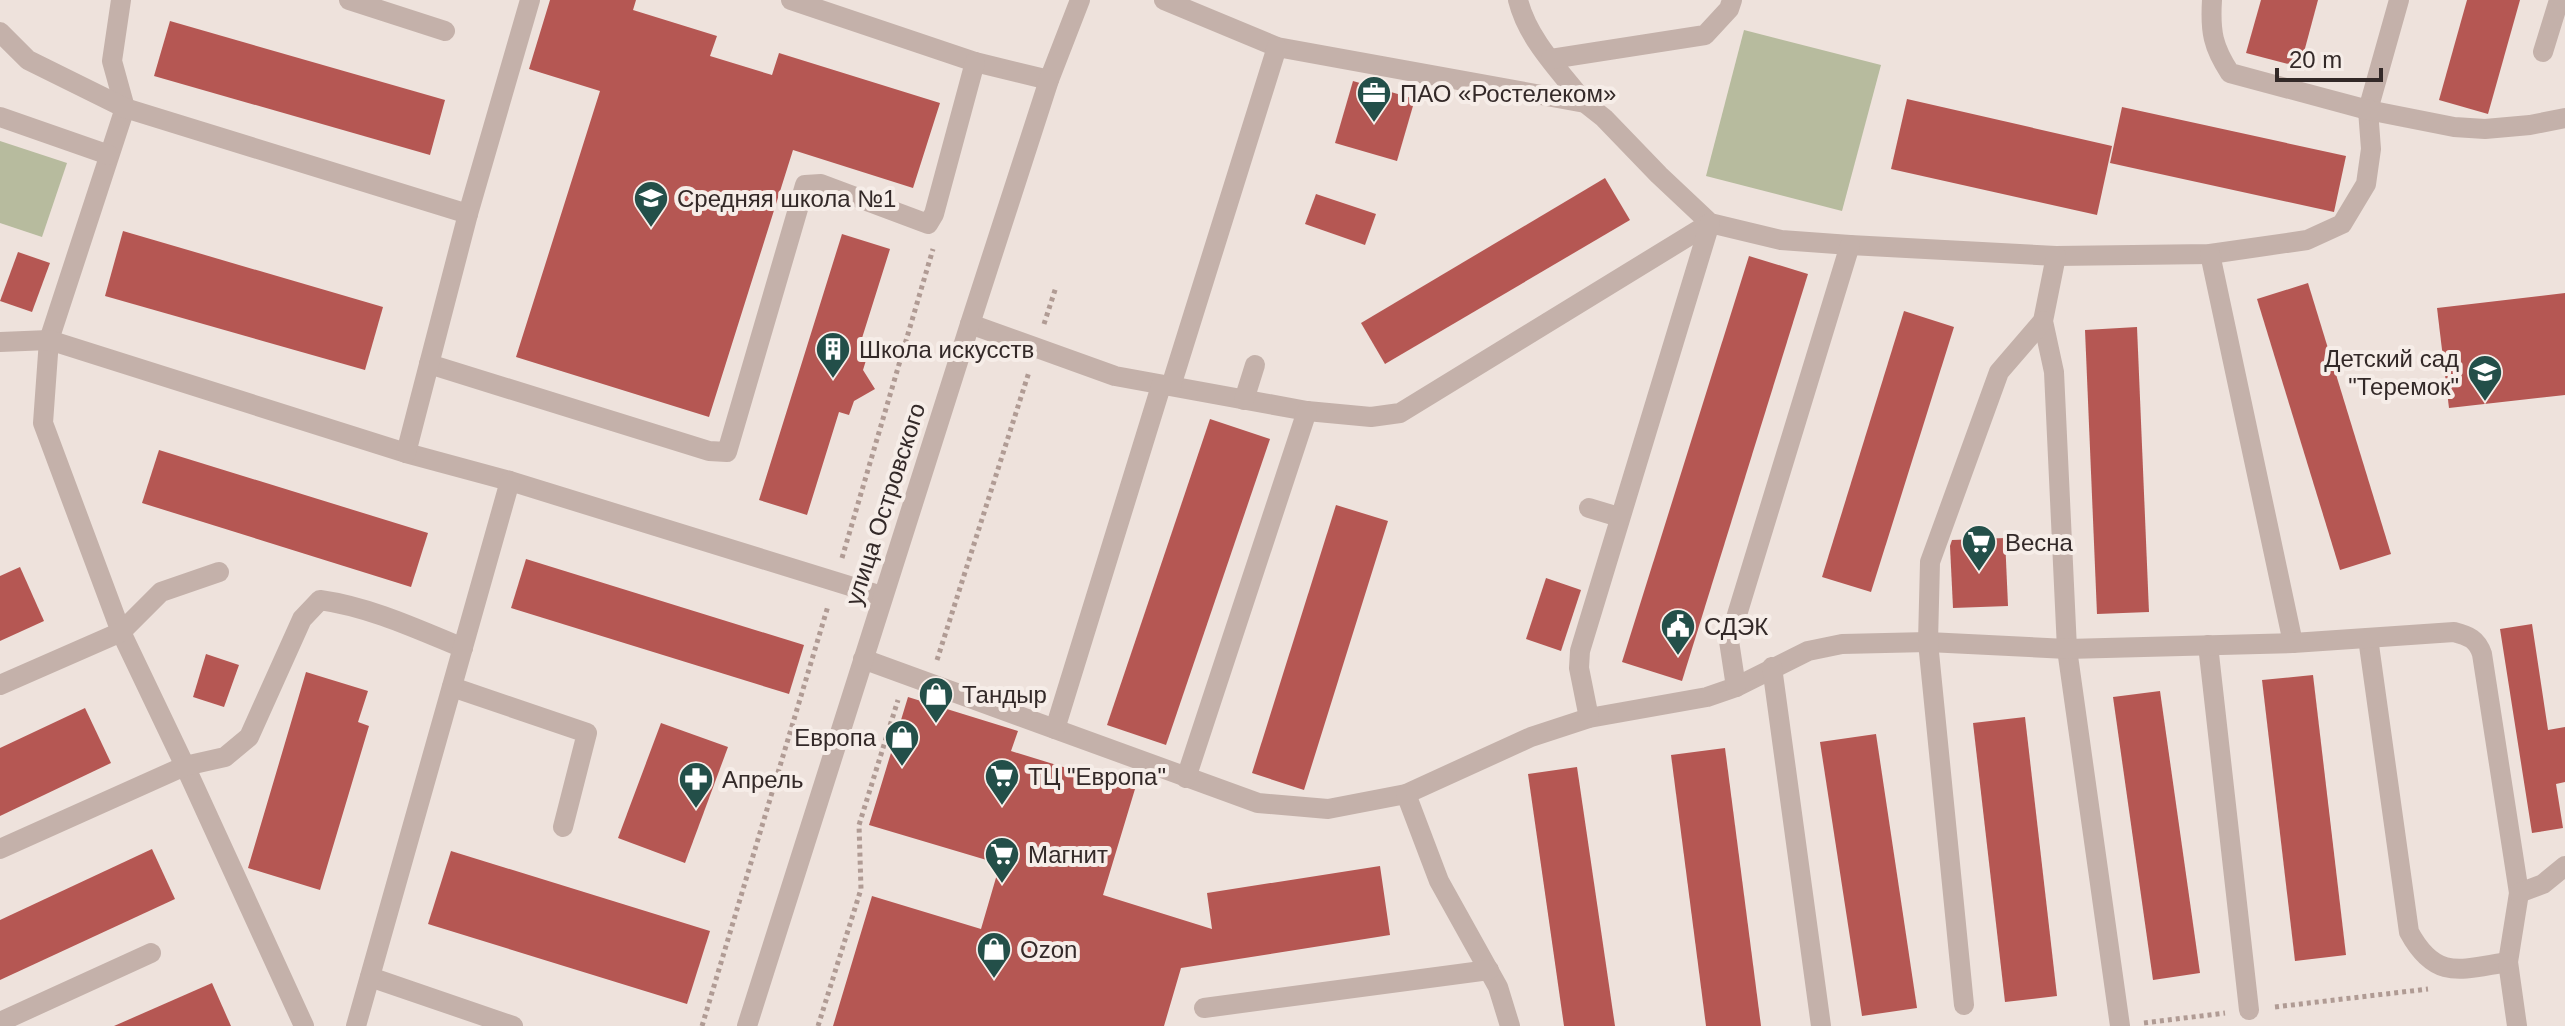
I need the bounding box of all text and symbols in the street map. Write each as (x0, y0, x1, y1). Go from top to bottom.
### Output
scale bar (2277, 32, 2381, 82)
text: 20 m (2289, 46, 2342, 73)
office icon: ПАО «Ростелеком» (1355, 74, 1393, 124)
place label: ПАО «Ростелеком» (1400, 80, 1616, 107)
school or university icon: Средняя школа №1 (632, 179, 670, 229)
place label: Средняя школа №1 (677, 185, 896, 212)
building icon: Школа искусств (814, 330, 852, 380)
place label: Школа искусств (859, 336, 1034, 363)
place label: Детский сад "Теремок" (2324, 345, 2459, 400)
school or university icon: Детский сад "Теремок" (2466, 353, 2504, 403)
street label: улица Островского (840, 399, 930, 609)
supermarket icon: Весна (1960, 523, 1998, 573)
place label: Весна (2005, 529, 2074, 556)
public building icon: СДЭК (1659, 607, 1697, 657)
place label: СДЭК (1704, 613, 1768, 640)
shop icon: Тандыр (917, 675, 955, 725)
place label: Тандыр (962, 681, 1047, 708)
shop icon: Европа (883, 718, 921, 768)
place label: Европа (794, 724, 877, 751)
supermarket icon: ТЦ "Европа" (983, 757, 1021, 807)
pharmacy icon: Апрель (677, 760, 715, 810)
place label: ТЦ "Европа" (1028, 763, 1166, 790)
place label: Апрель (722, 766, 803, 793)
supermarket icon: Магнит (983, 835, 1021, 885)
place label: Магнит (1028, 841, 1108, 868)
shop icon: Ozon (975, 930, 1013, 980)
place label: Ozon (1020, 936, 1077, 963)

